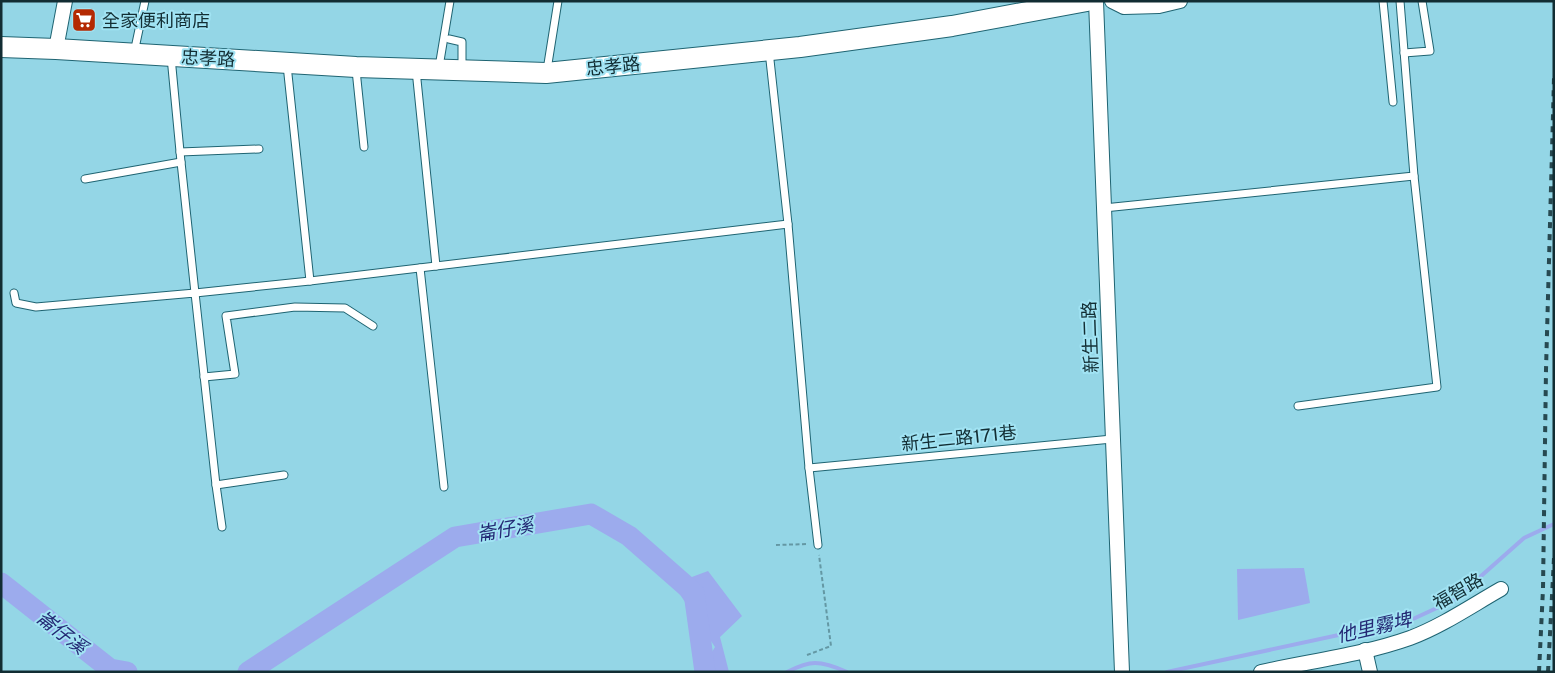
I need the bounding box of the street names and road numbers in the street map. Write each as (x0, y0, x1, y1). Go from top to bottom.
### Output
street label: 忠孝路 (180, 46, 236, 70)
street label: 忠孝路 (585, 53, 641, 79)
street label: 新生二路 (1078, 301, 1102, 373)
street label: 新生二路171巷 (900, 422, 1018, 454)
street label: 福智路 (1429, 568, 1487, 614)

